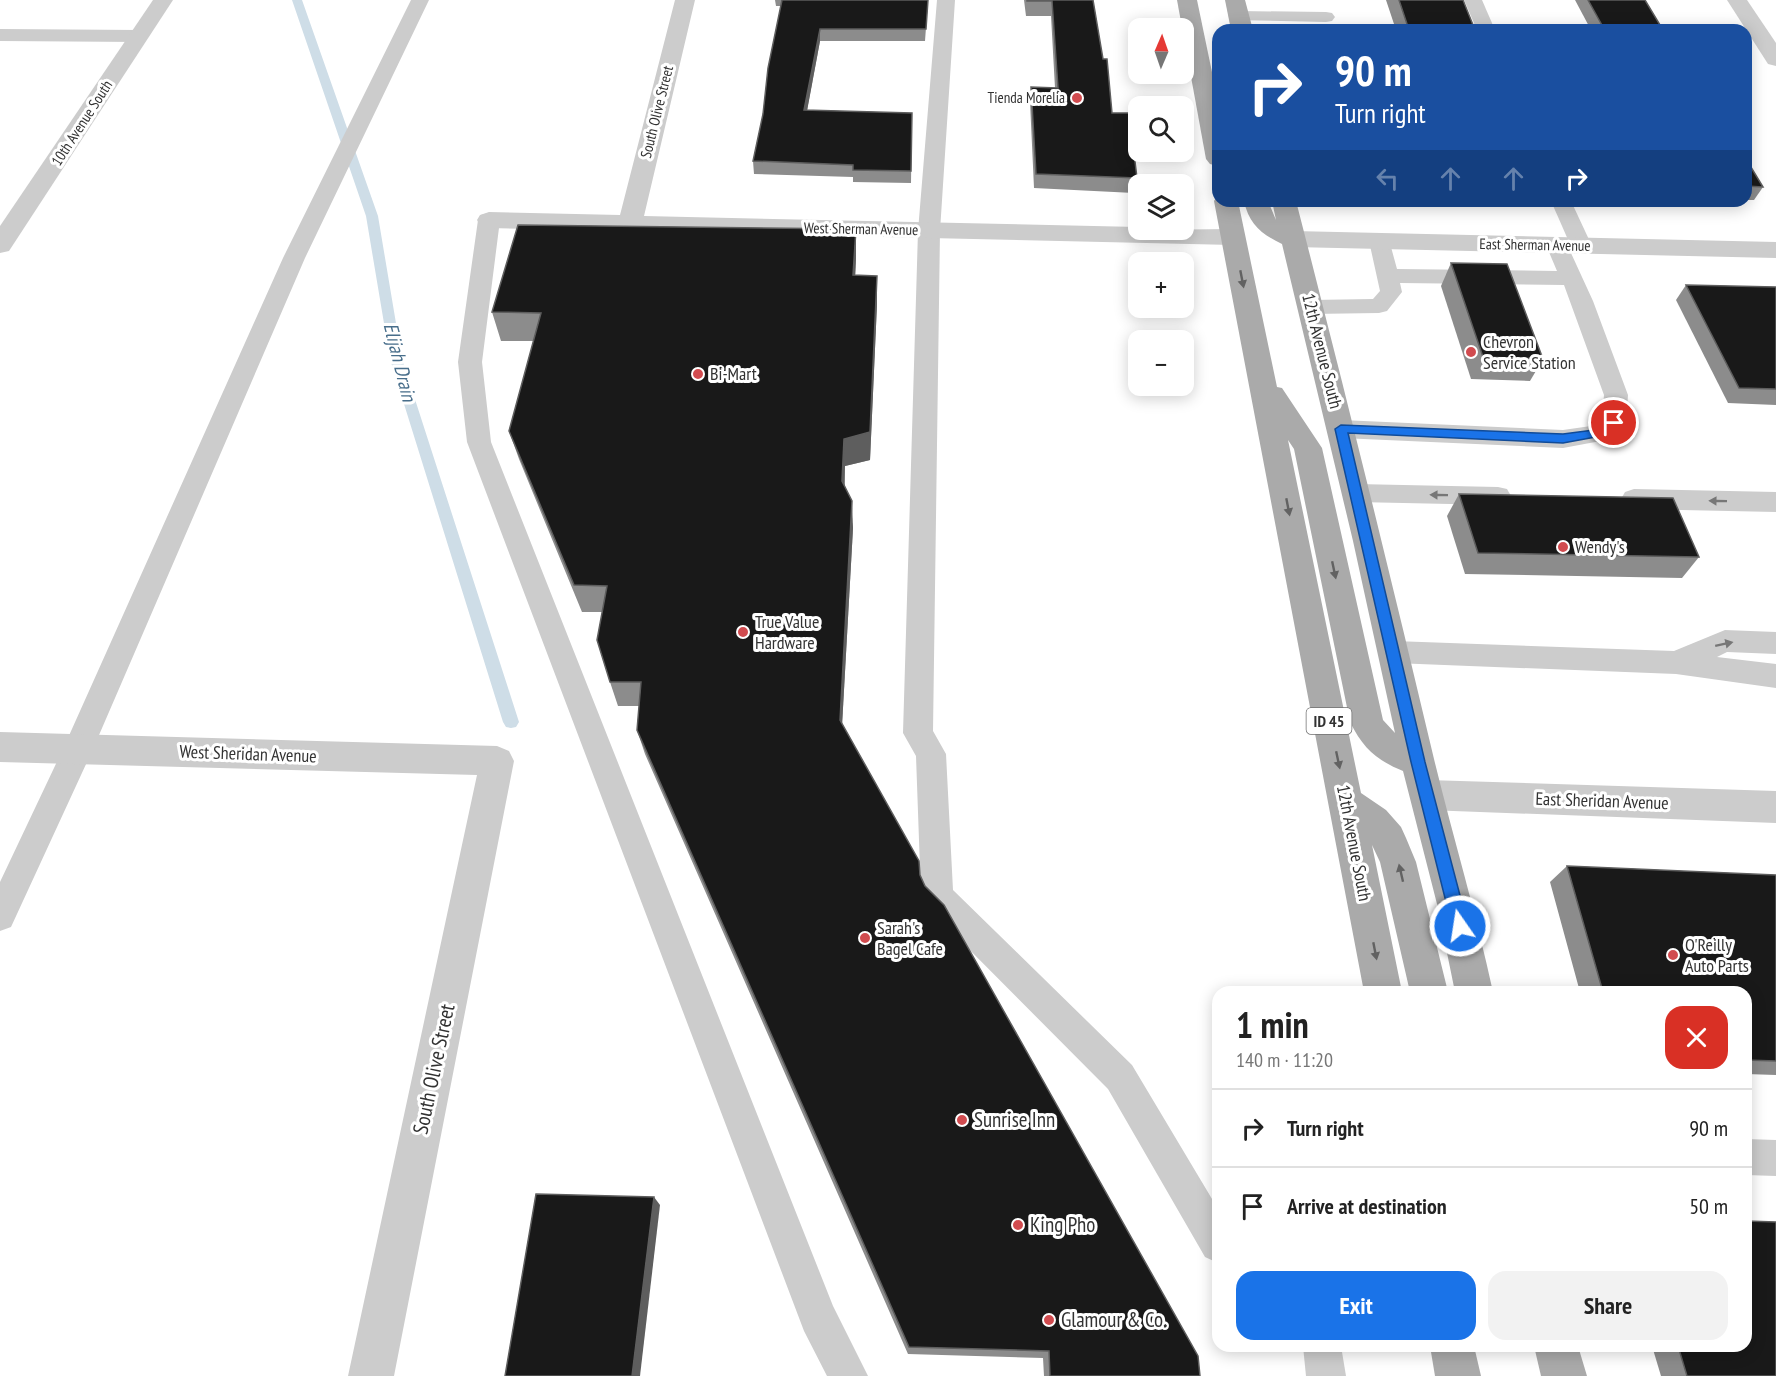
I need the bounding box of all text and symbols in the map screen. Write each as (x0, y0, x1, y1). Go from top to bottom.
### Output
north arrow (1128, 18, 1194, 84)
map controls (1128, 18, 1194, 396)
text: 90 m (1335, 43, 1412, 98)
icon: right (1236, 48, 1314, 126)
street label: South Olive Street (636, 64, 677, 160)
street label: 10th Avenue South (47, 76, 116, 169)
place label: Tienda Morelia (987, 88, 1065, 107)
marker: Tienda Morelia (1070, 91, 1084, 105)
button: search (1128, 96, 1194, 162)
text: Turn right (1335, 96, 1426, 130)
icon: left (1371, 162, 1404, 195)
icon: ahead (1434, 162, 1467, 195)
icon: ahead (1497, 162, 1530, 195)
icon: right (1560, 162, 1593, 195)
button: layers (1128, 174, 1194, 240)
street label: West Sherman Avenue (804, 218, 918, 239)
street label: East Sherman Avenue (1479, 234, 1591, 255)
button: + (1128, 252, 1194, 318)
one-way arrow (1238, 270, 1247, 289)
street label: 12th Avenue South (1297, 291, 1348, 411)
water label: Elijah Drain (378, 320, 423, 405)
button: − (1128, 330, 1194, 396)
place label: Chevron Service Station (1483, 330, 1576, 374)
marker: Chevron Service Station (1464, 345, 1478, 359)
place label: Bi-Mart (710, 362, 757, 385)
marker: Bi-Mart (691, 367, 705, 381)
pin (1588, 397, 1639, 448)
icon: arrive (1597, 406, 1630, 439)
one-way arrow (1429, 490, 1448, 499)
one-way arrow (1708, 496, 1727, 505)
one-way arrow (1284, 498, 1293, 517)
place label: Wendy's (1575, 535, 1625, 558)
marker: Wendy's (1556, 540, 1570, 554)
one-way arrow (1330, 561, 1339, 580)
place label: True Value Hardware (755, 610, 819, 654)
marker: True Value Hardware (736, 625, 750, 639)
one-way arrow (1715, 639, 1734, 648)
road number: ID 45 (1306, 708, 1352, 734)
street label: West Sheridan Avenue (179, 740, 317, 767)
one-way arrow (1334, 751, 1343, 770)
street label: 12th Avenue South (1332, 783, 1377, 903)
street label: East Sheridan Avenue (1535, 787, 1669, 814)
one-way arrow (1395, 864, 1405, 883)
position arrow (1428, 894, 1492, 958)
place label: Sarah's Bagel Cafe (877, 916, 943, 960)
marker: Sarah's Bagel Cafe (858, 931, 872, 945)
place label: O'Reilly Auto Parts (1685, 933, 1749, 977)
one-way arrow (1371, 942, 1380, 961)
marker: O'Reilly Auto Parts (1666, 948, 1680, 962)
street label: South Olive Street (407, 1001, 461, 1136)
text: 1 min (1236, 1001, 1309, 1048)
button: close (1665, 1006, 1728, 1069)
text: 140 m · 11:20 (1236, 1047, 1333, 1073)
place label: Sunrise Inn (974, 1106, 1055, 1133)
icon: right (1236, 1112, 1269, 1145)
marker: Sunrise Inn (955, 1113, 969, 1127)
text: Turn right (1287, 1114, 1364, 1142)
text: 90 m (1689, 1114, 1728, 1142)
icon: arrive (1236, 1190, 1269, 1223)
text: Arrive at destination (1287, 1192, 1447, 1220)
text: 50 m (1689, 1192, 1728, 1220)
place label: King Pho (1030, 1211, 1095, 1238)
marker: King Pho (1011, 1218, 1025, 1232)
button: Exit (1236, 1271, 1476, 1340)
button: Share (1488, 1271, 1728, 1340)
place label: Glamour & Co. (1061, 1306, 1167, 1333)
marker: Glamour & Co. (1042, 1313, 1056, 1327)

